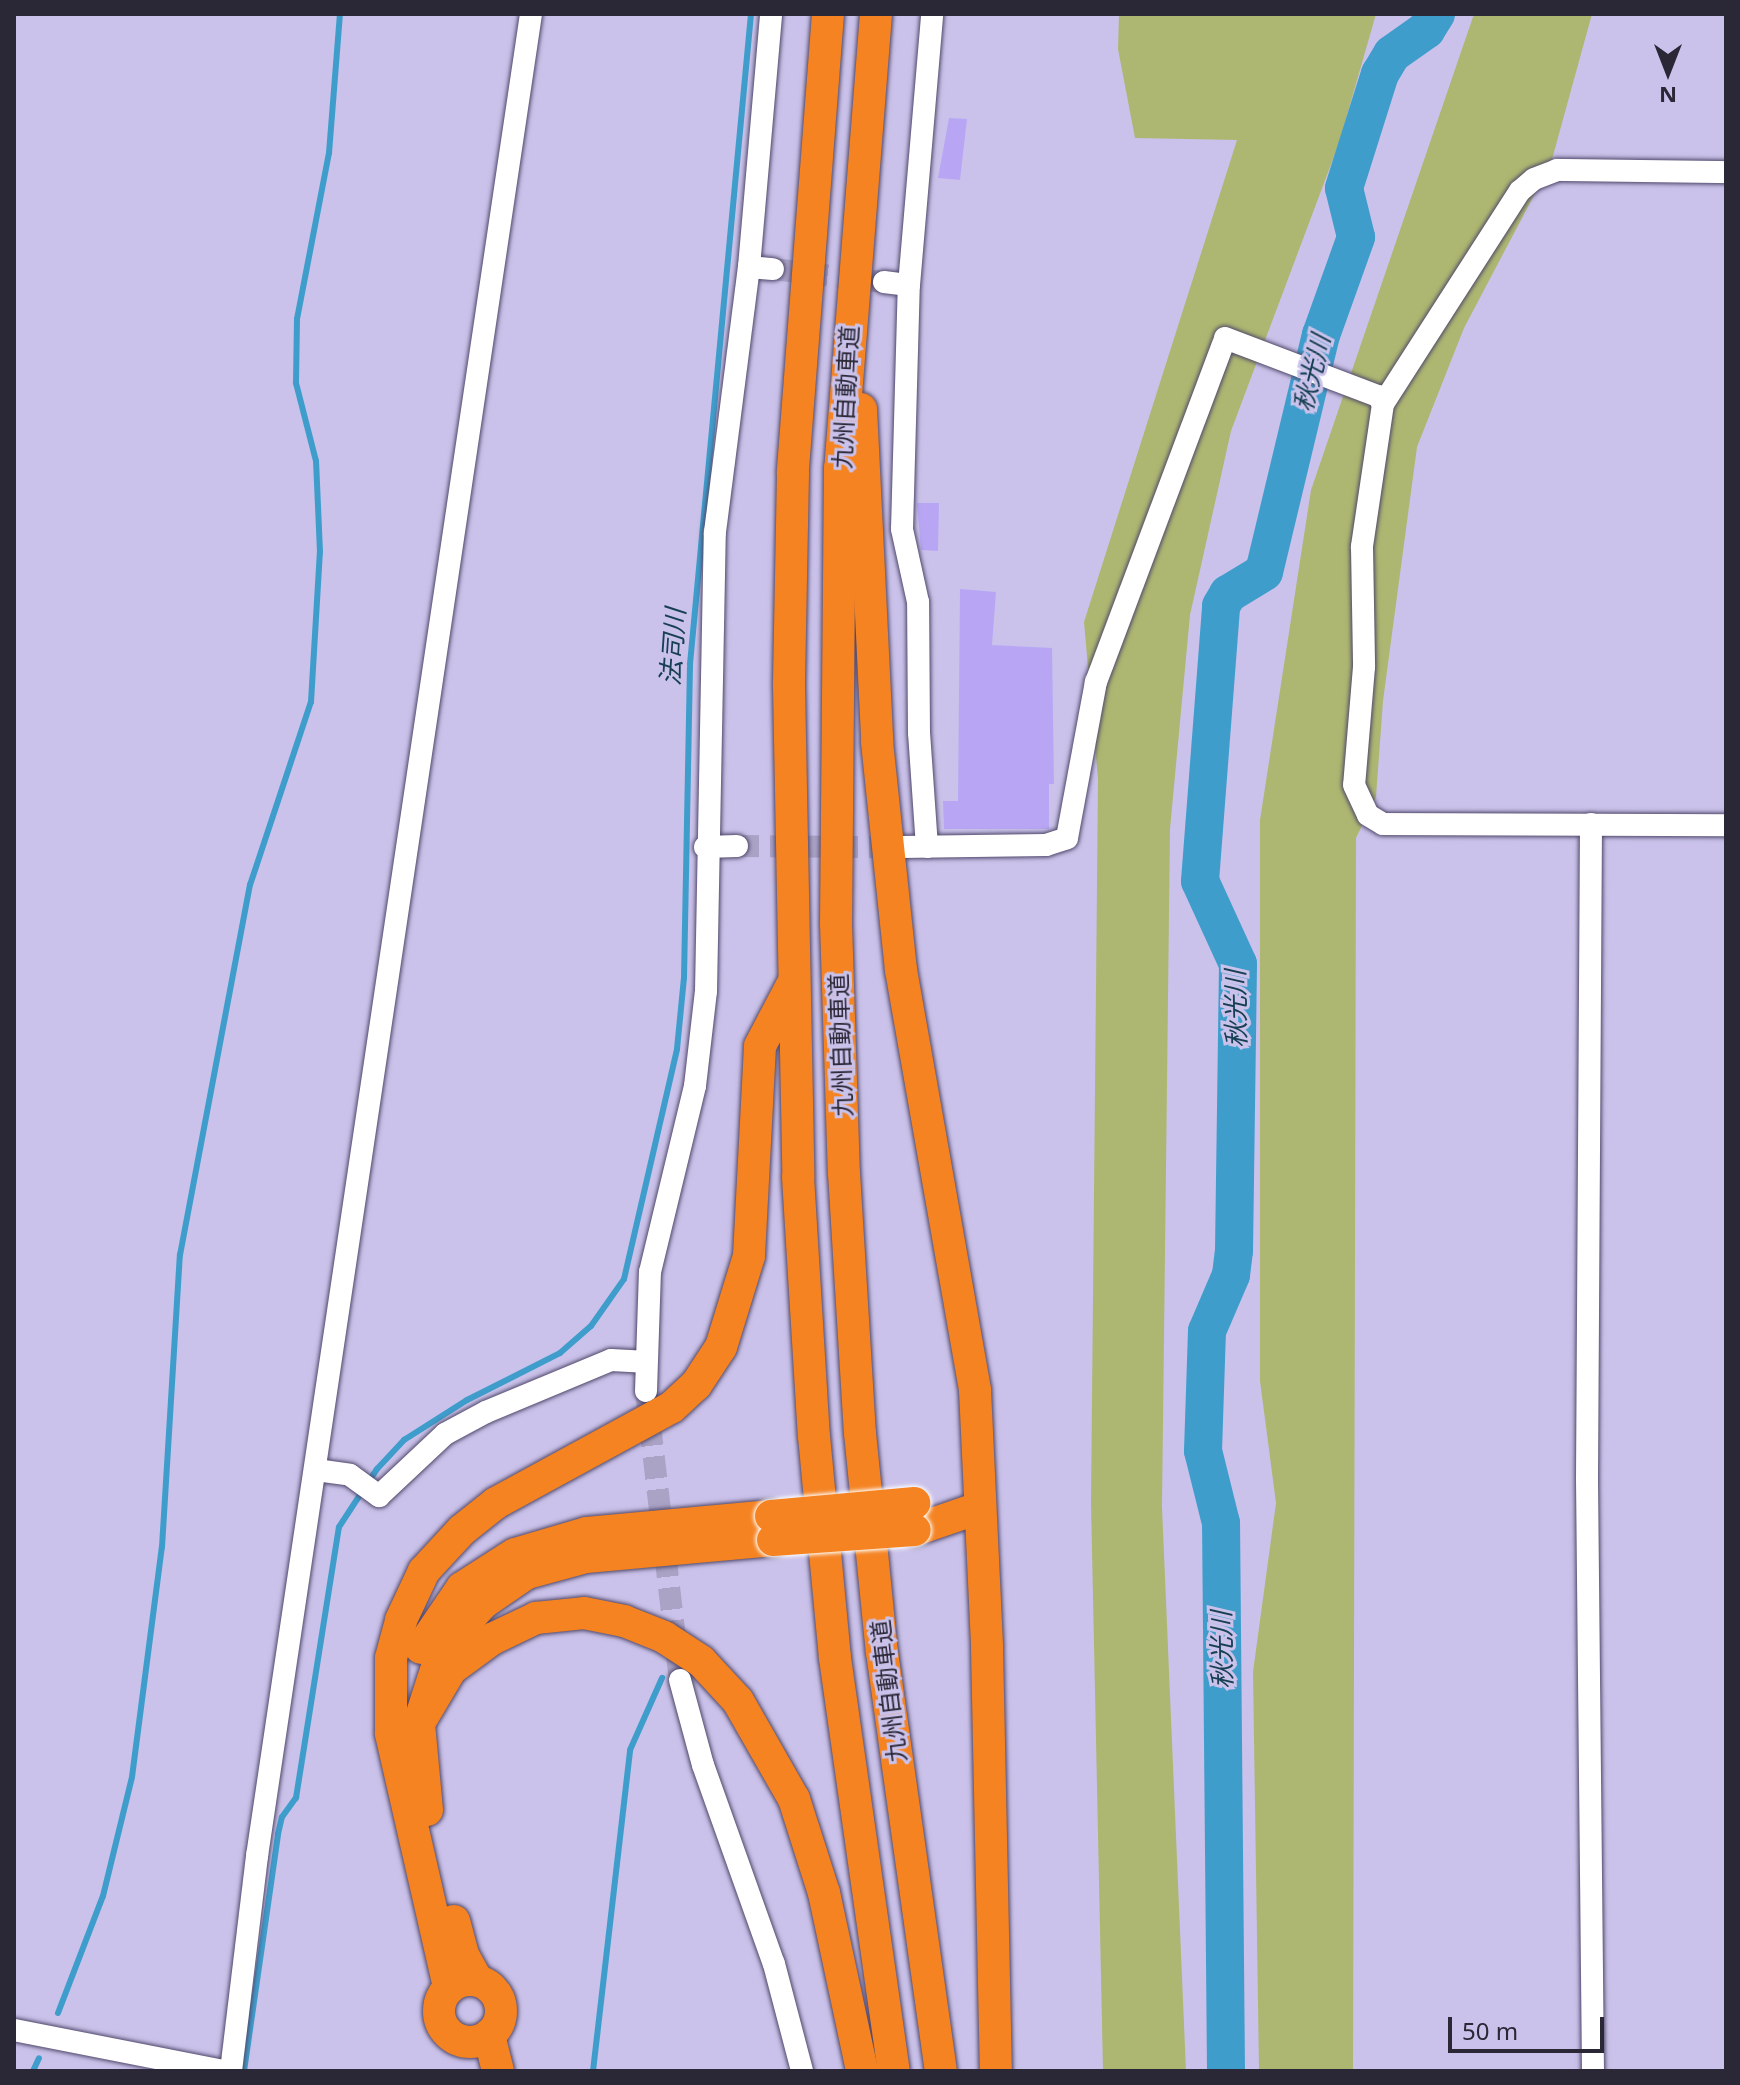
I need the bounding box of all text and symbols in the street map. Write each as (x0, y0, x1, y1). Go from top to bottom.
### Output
north arrow (1628, 32, 1708, 112)
text: N (1659, 81, 1677, 111)
street label: 九州自動車道 (827, 324, 863, 470)
water label: 秋光川 (1287, 331, 1337, 415)
water label: 法司川 (655, 607, 691, 687)
water label: 秋光川 (1220, 970, 1252, 1048)
street label: 九州自動車道 (823, 973, 857, 1117)
water label: 秋光川 (1206, 1611, 1238, 1689)
street label: 九州自動車道 (865, 1618, 911, 1764)
scale bar (1452, 2001, 1608, 2051)
text: 50 m (1462, 2014, 1518, 2047)

